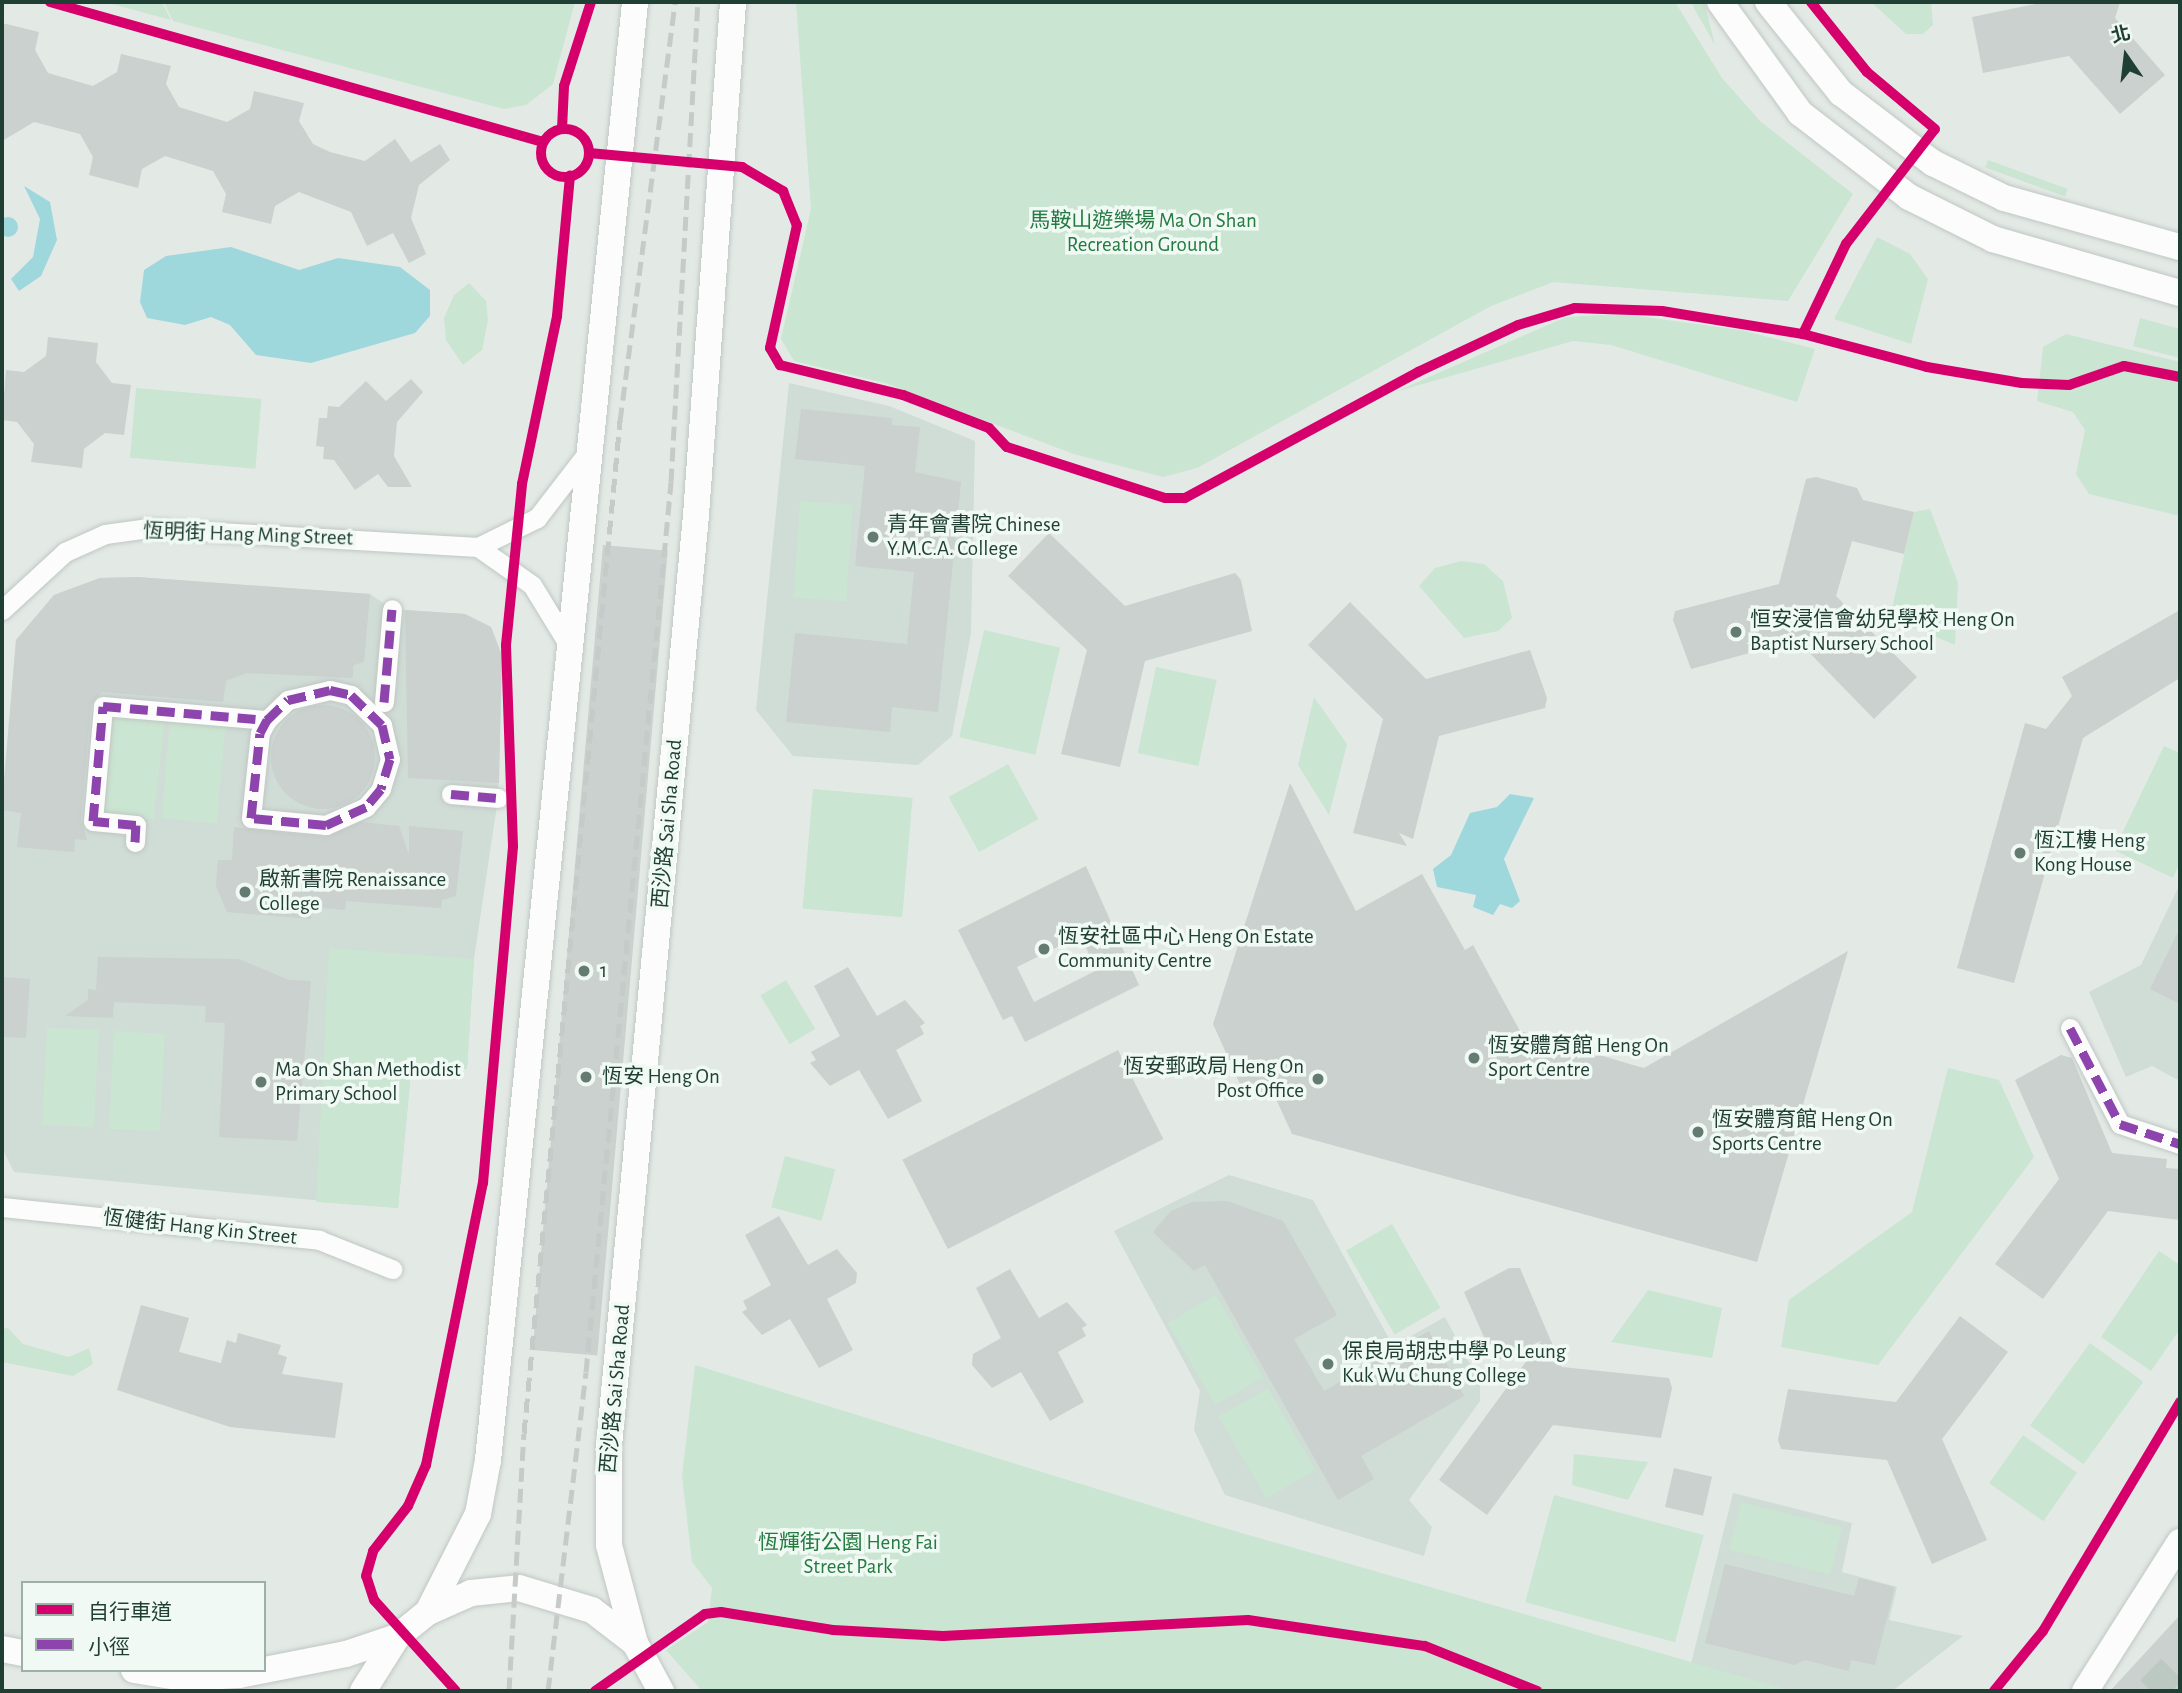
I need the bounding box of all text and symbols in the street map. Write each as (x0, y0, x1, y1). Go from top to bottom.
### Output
north arrow (2091, 21, 2161, 91)
text: 北 (2109, 24, 2132, 47)
park label: 馬鞍山遊樂場 Ma On Shan Recreation Ground (1029, 208, 1257, 258)
place label: 青年會書院 Chinese Y.M.C.A. College (887, 512, 1060, 562)
street label: 恆明街 Hang Ming Street (143, 519, 353, 551)
marker: 青年會書院 Chinese Y.M.C.A. College (865, 529, 881, 545)
place label: 恒安浸信會幼兒學校 Heng On Baptist Nursery School (1750, 607, 2015, 657)
marker: 恒安浸信會幼兒學校 Heng On Baptist Nursery School (1728, 624, 1744, 640)
street label: 西沙路 Sai Sha Road (648, 738, 688, 910)
place label: 恆江樓 Heng Kong House (2034, 828, 2145, 878)
marker: 恆江樓 Heng Kong House (2012, 845, 2028, 861)
place label: 啟新書院 Renaissance College (259, 867, 446, 917)
marker: 啟新書院 Renaissance College (237, 884, 253, 900)
place label: 恆安社區中心 Heng On Estate Community Centre (1058, 924, 1314, 974)
marker: 恆安社區中心 Heng On Estate Community Centre (1036, 941, 1052, 957)
place label: 1 (600, 958, 607, 984)
marker: 1 (574, 961, 594, 981)
place label: 恆安體育館 Heng On Sport Centre (1488, 1033, 1669, 1083)
marker: 恆安體育館 Heng On Sport Centre (1466, 1050, 1482, 1066)
place label: 恆安郵政局 Heng On Post Office (1123, 1054, 1304, 1104)
place label: Ma On Shan Methodist Primary School (275, 1057, 461, 1107)
place label: 恆安 Heng On (602, 1064, 720, 1090)
marker: 恆安 Heng On (576, 1067, 596, 1087)
marker: 恆安郵政局 Heng On Post Office (1310, 1071, 1326, 1087)
marker: Ma On Shan Methodist Primary School (253, 1074, 269, 1090)
place label: 恆安體育館 Heng On Sports Centre (1712, 1107, 1893, 1157)
marker: 恆安體育館 Heng On Sports Centre (1690, 1124, 1706, 1140)
street label: 恆健街 Hang Kin Street (102, 1205, 298, 1251)
street label: 西沙路 Sai Sha Road (596, 1303, 636, 1475)
place label: 保良局胡忠中學 Po Leung Kuk Wu Chung College (1342, 1339, 1566, 1389)
marker: 保良局胡忠中學 Po Leung Kuk Wu Chung College (1320, 1356, 1336, 1372)
park label: 恆輝街公園 Heng Fai Street Park (758, 1530, 938, 1580)
legend (21, 1581, 266, 1672)
text: 自行車道 (88, 1602, 172, 1623)
text: 小徑 (88, 1637, 130, 1658)

